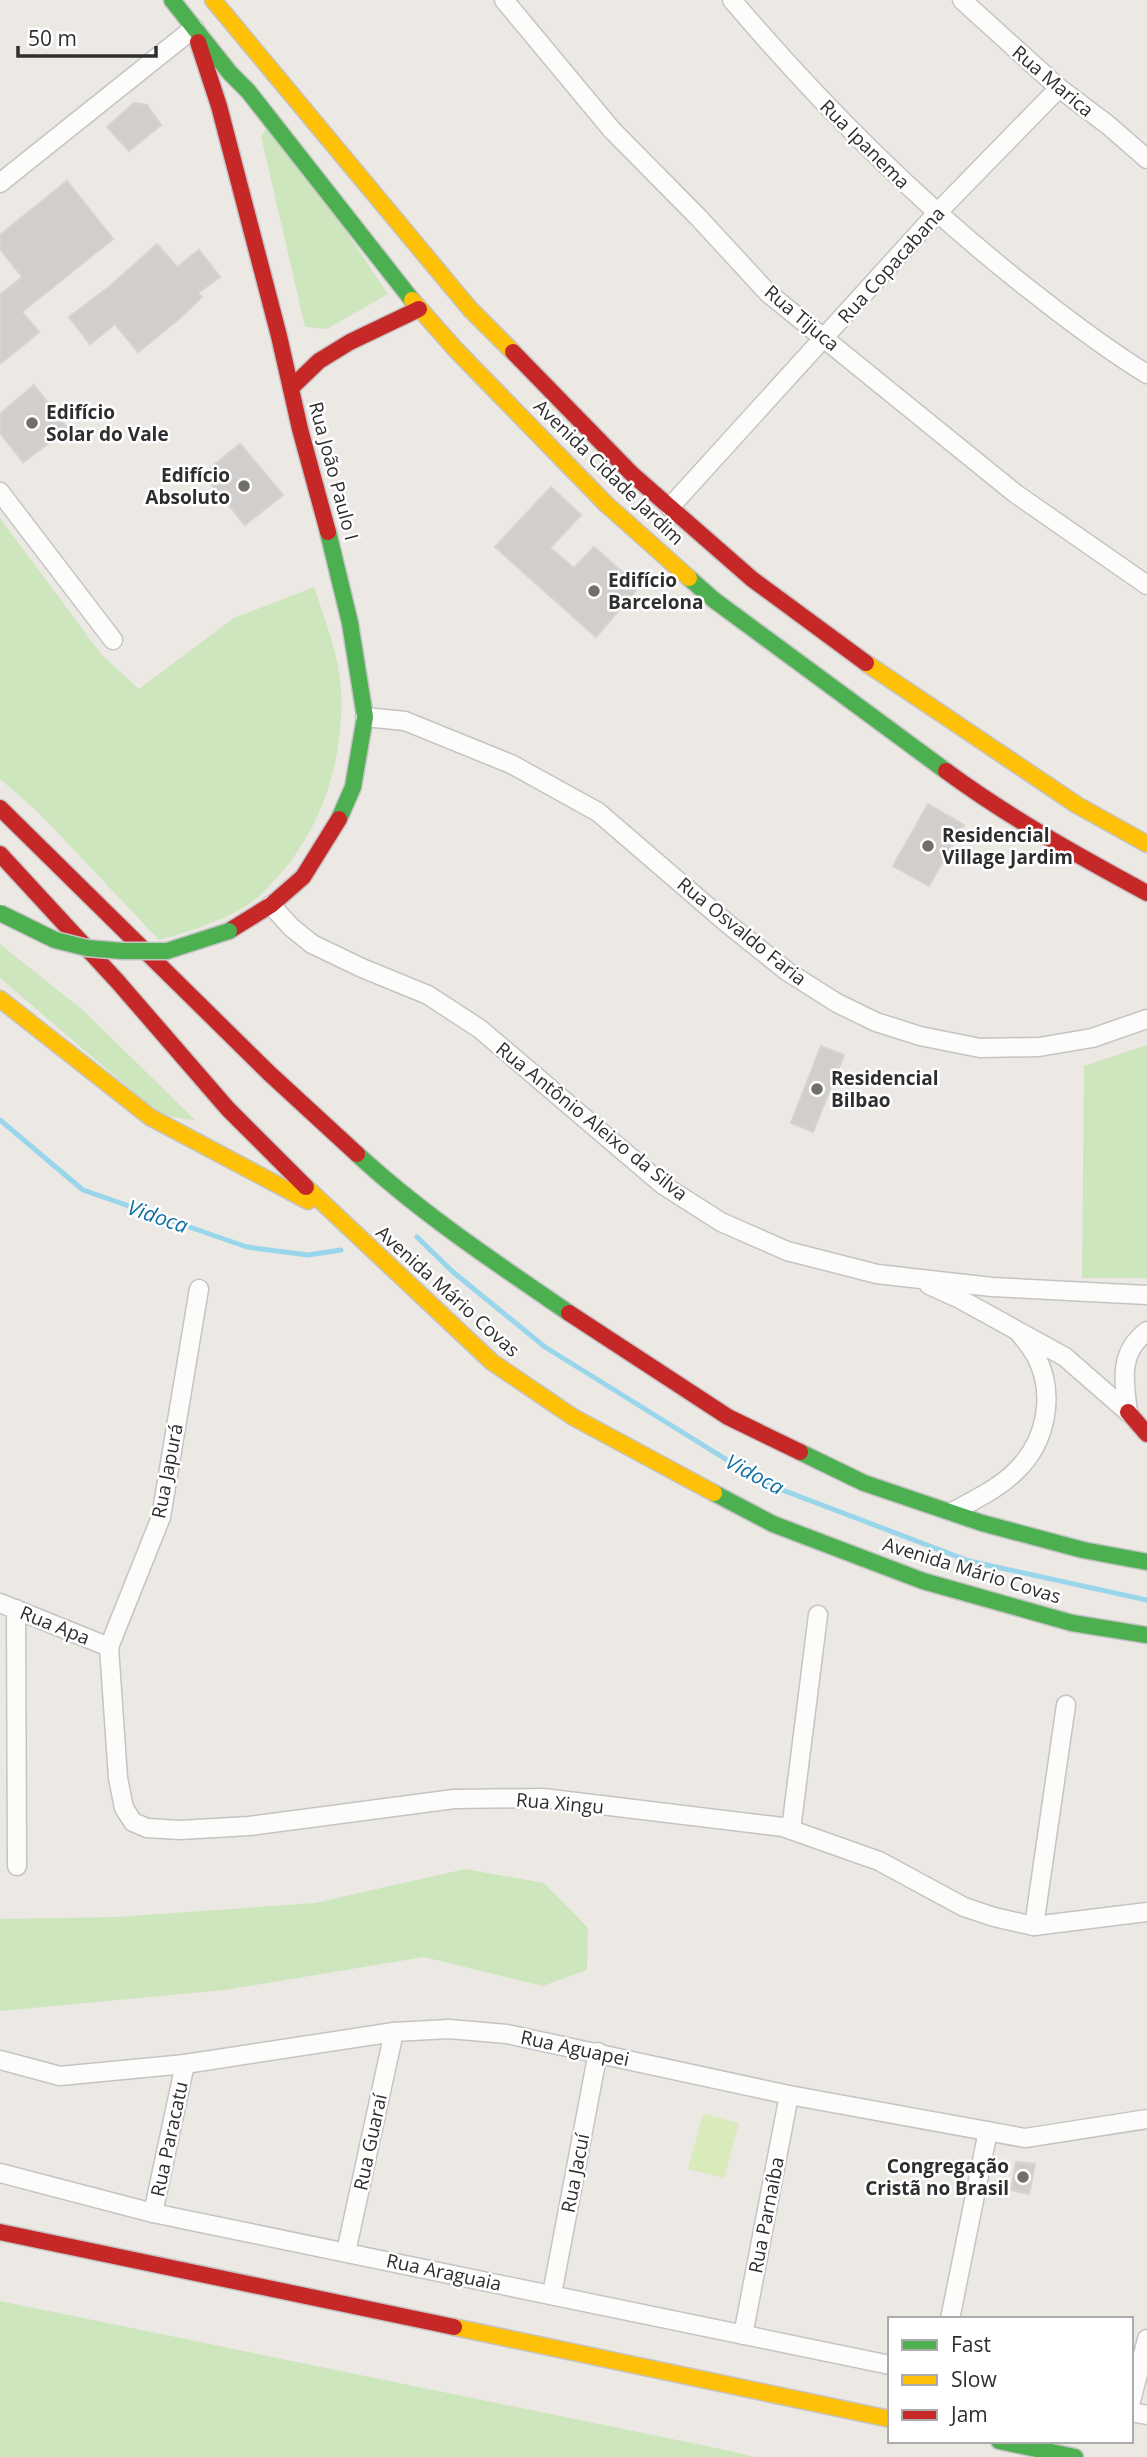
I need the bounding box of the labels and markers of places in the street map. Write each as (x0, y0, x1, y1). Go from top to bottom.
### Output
place label: Edifício Solar do Vale (46, 399, 169, 447)
marker: Edifício Solar do Vale (24, 415, 40, 431)
place label: Edifício Absoluto (145, 462, 230, 510)
marker: Edifício Absoluto (236, 478, 252, 494)
place label: Edifício Barcelona (608, 567, 703, 615)
marker: Edifício Barcelona (586, 583, 602, 599)
place label: Residencial Village Jardim (942, 822, 1073, 870)
marker: Residencial Village Jardim (920, 838, 936, 854)
place label: Residencial Bilbao (831, 1065, 939, 1113)
marker: Residencial Bilbao (809, 1081, 825, 1097)
place label: Congregação Cristã no Brasil (865, 2153, 1009, 2201)
marker: Congregação Cristã no Brasil (1015, 2169, 1031, 2185)

